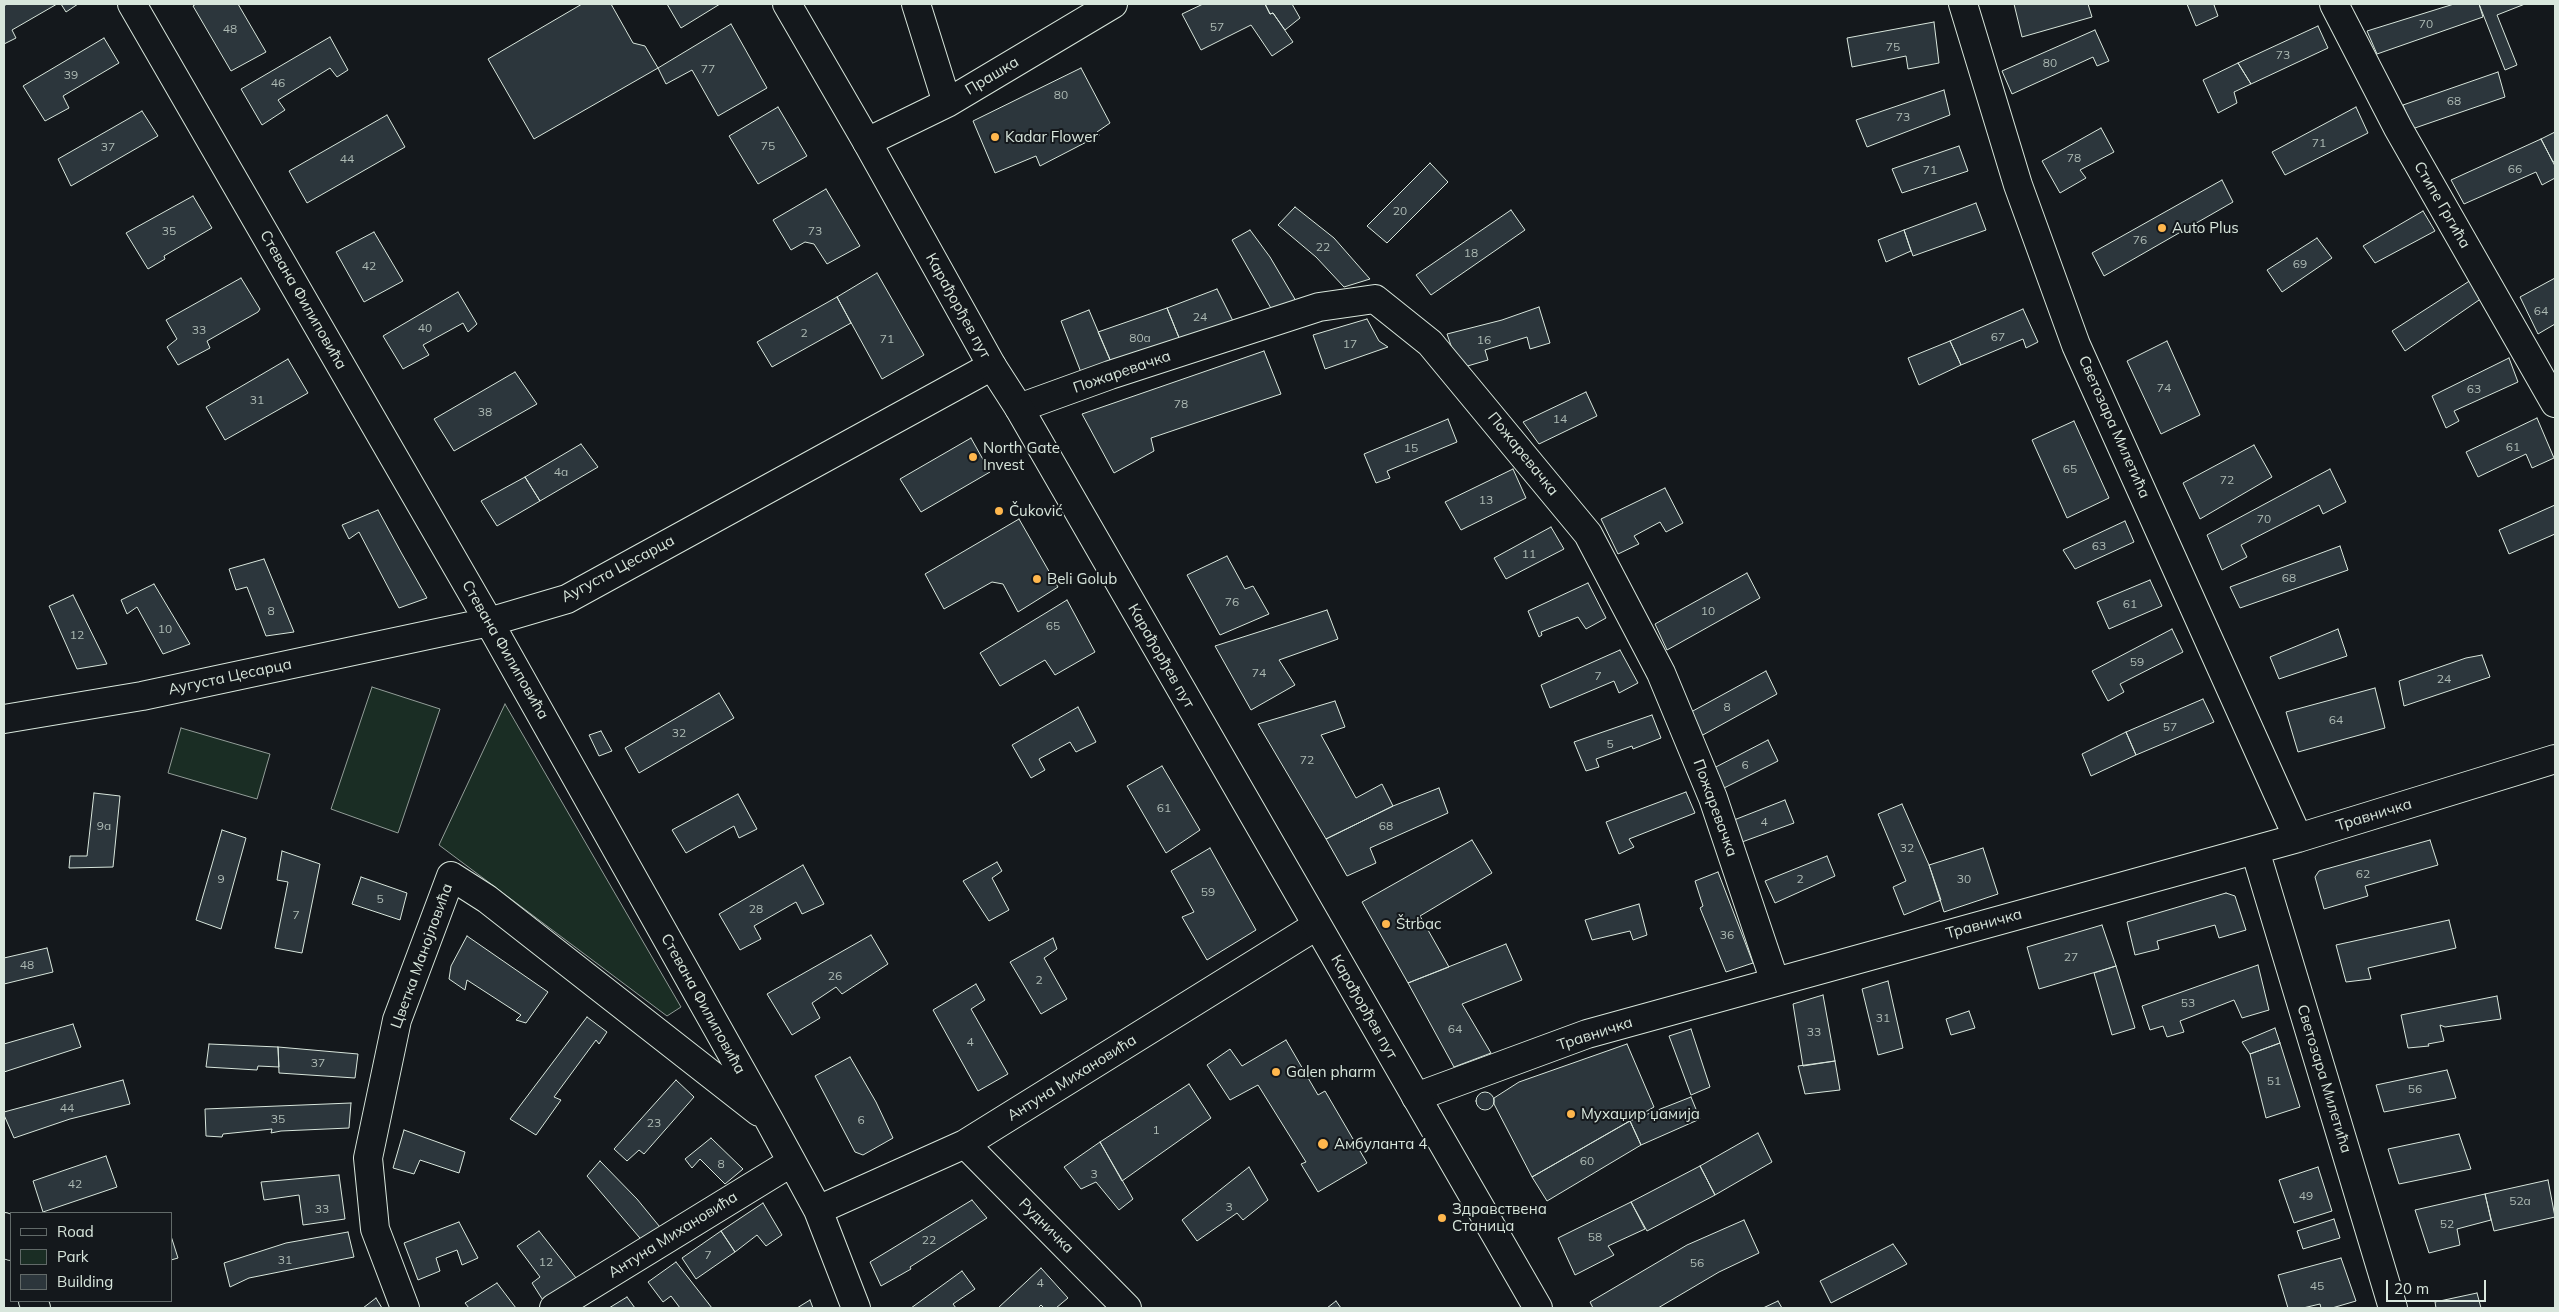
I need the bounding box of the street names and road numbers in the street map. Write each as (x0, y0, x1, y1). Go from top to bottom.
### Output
street label: Прашка (962, 53, 1022, 99)
street label: Стипе Гргића (2410, 158, 2474, 252)
street label: Стевана Филиповића (256, 227, 350, 373)
street label: Карађорђев пут (922, 250, 994, 362)
street label: Пожаревачка (1071, 347, 1173, 397)
street label: Светозара Милетића (2074, 353, 2154, 501)
street label: Пожаревачка (1484, 409, 1562, 499)
street label: Аугуста Цесарца (558, 532, 678, 606)
street label: Стевана Филиповића (458, 577, 552, 723)
street label: Карађорђев пут (1124, 601, 1198, 711)
street label: Аугуста Цесарца (167, 655, 293, 699)
street label: Пожаревачка (1689, 757, 1741, 859)
street label: Травничка (2334, 795, 2414, 835)
street label: Цветка Манојловића (387, 881, 457, 1031)
street label: Травничка (1944, 905, 2024, 943)
street label: Стевана Филиповића (657, 931, 749, 1077)
street label: Карађорђев пут (1327, 952, 1401, 1062)
street label: Светозара Милетића (2293, 1003, 2355, 1155)
street label: Травничка (1555, 1013, 1635, 1055)
street label: Антуна Михановића (1004, 1031, 1140, 1125)
street label: Антуна Михановића (605, 1188, 741, 1282)
street label: Рудничка (1015, 1195, 1077, 1257)

